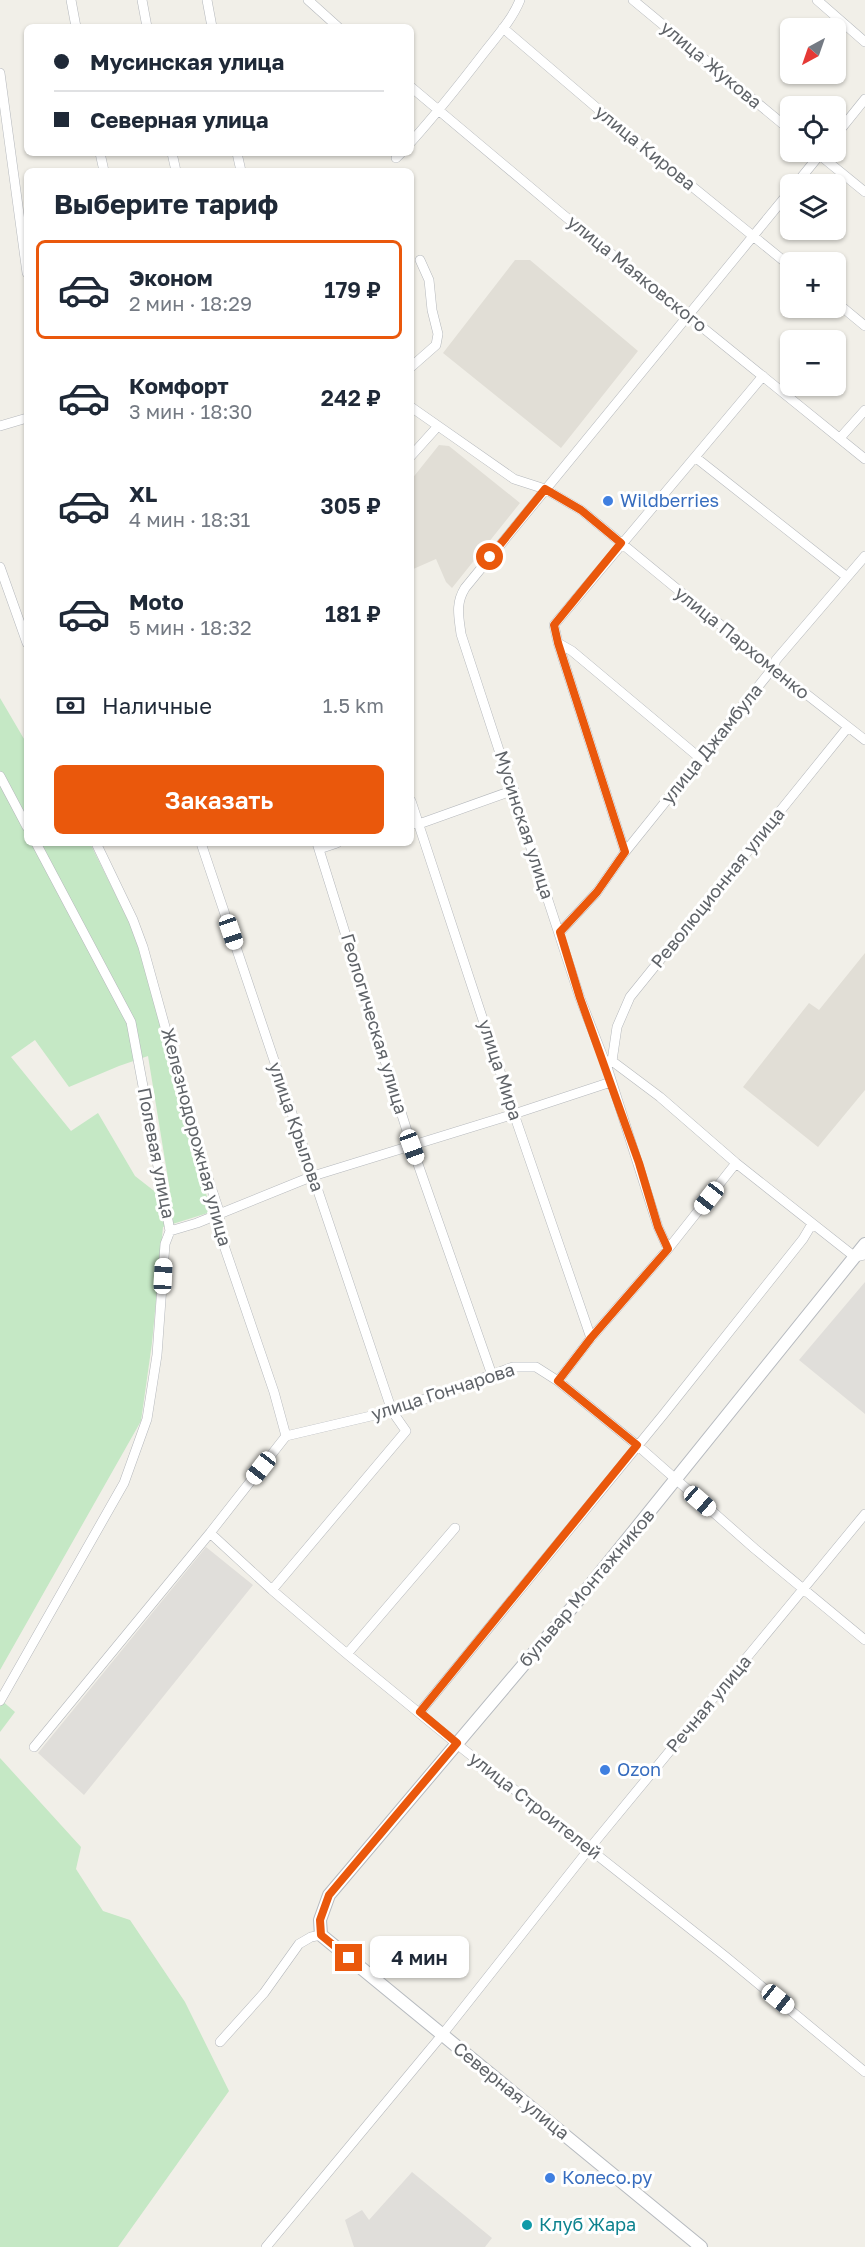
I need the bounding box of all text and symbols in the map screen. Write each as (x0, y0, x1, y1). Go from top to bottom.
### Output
street label: улица Жукова (657, 16, 767, 113)
north arrow (780, 18, 846, 84)
map controls (780, 18, 846, 396)
text: Мусинская улица (90, 48, 284, 75)
button: locate (780, 96, 846, 162)
street label: улица Кирова (591, 100, 700, 194)
text: Северная улица (90, 106, 268, 133)
button: layers (780, 174, 846, 240)
text: Выберите тариф (54, 188, 278, 220)
street label: улица Маяковского (563, 210, 712, 336)
button: + (780, 252, 846, 318)
icon: car (57, 263, 111, 317)
text: Эконом (129, 264, 213, 291)
text: 179 ₽ (324, 276, 381, 303)
text: 2 мин · 18:29 (129, 291, 252, 315)
button: − (780, 330, 846, 396)
icon: car (57, 371, 111, 425)
text: Комфорт (129, 372, 229, 399)
text: 242 ₽ (321, 384, 381, 411)
text: 3 мин · 18:30 (129, 399, 253, 423)
icon: car (57, 479, 111, 533)
text: XL (129, 480, 157, 507)
place label: Wildberries (620, 489, 719, 511)
text: 305 ₽ (320, 492, 381, 519)
marker: Wildberries (601, 494, 615, 508)
text: 4 мин · 18:31 (129, 507, 250, 531)
route start (476, 543, 503, 570)
street label: улица Пархоменко (671, 581, 814, 703)
icon: car (57, 587, 111, 641)
text: Moto (129, 588, 184, 615)
text: 181 ₽ (325, 600, 381, 627)
text: 5 мин · 18:32 (129, 615, 252, 639)
street label: улица Джамбула (656, 679, 767, 808)
icon: cash (54, 689, 87, 722)
text: Наличные (102, 692, 212, 719)
text: 1.5 km (323, 693, 384, 717)
street label: Мусинская улица (491, 748, 559, 902)
button: Заказать (54, 765, 384, 834)
street label: Революционная улица (646, 803, 789, 972)
car (217, 912, 245, 952)
street label: Геологическая улица (337, 931, 413, 1117)
street label: улица Мира (474, 1016, 528, 1123)
street label: Железнодорожная улица (157, 1025, 237, 1248)
street label: улица Крылова (264, 1059, 329, 1194)
street label: Полевая улица (134, 1085, 180, 1220)
car (397, 1127, 427, 1167)
car (691, 1178, 727, 1218)
car (153, 1258, 173, 1294)
street label: улица Гончарова (368, 1357, 517, 1425)
car (243, 1448, 279, 1488)
car (681, 1482, 719, 1520)
street label: бульвар Монтажников (514, 1504, 659, 1671)
street label: Речная улица (661, 1650, 755, 1757)
street label: улица Строителей (465, 1747, 606, 1864)
place label: Ozon (617, 1758, 661, 1780)
marker: Ozon (598, 1763, 612, 1777)
callout: 4 мин (370, 1937, 469, 1979)
route end (335, 1944, 362, 1971)
text: 4 мин (391, 1945, 448, 1969)
car (758, 1981, 798, 2017)
street label: Северная улица (449, 2037, 574, 2144)
place label: Колесо.ру (562, 2166, 652, 2188)
marker: Колесо.ру (543, 2171, 557, 2185)
place label: Клуб Жара (539, 2213, 636, 2235)
marker: Клуб Жара (520, 2218, 534, 2232)

